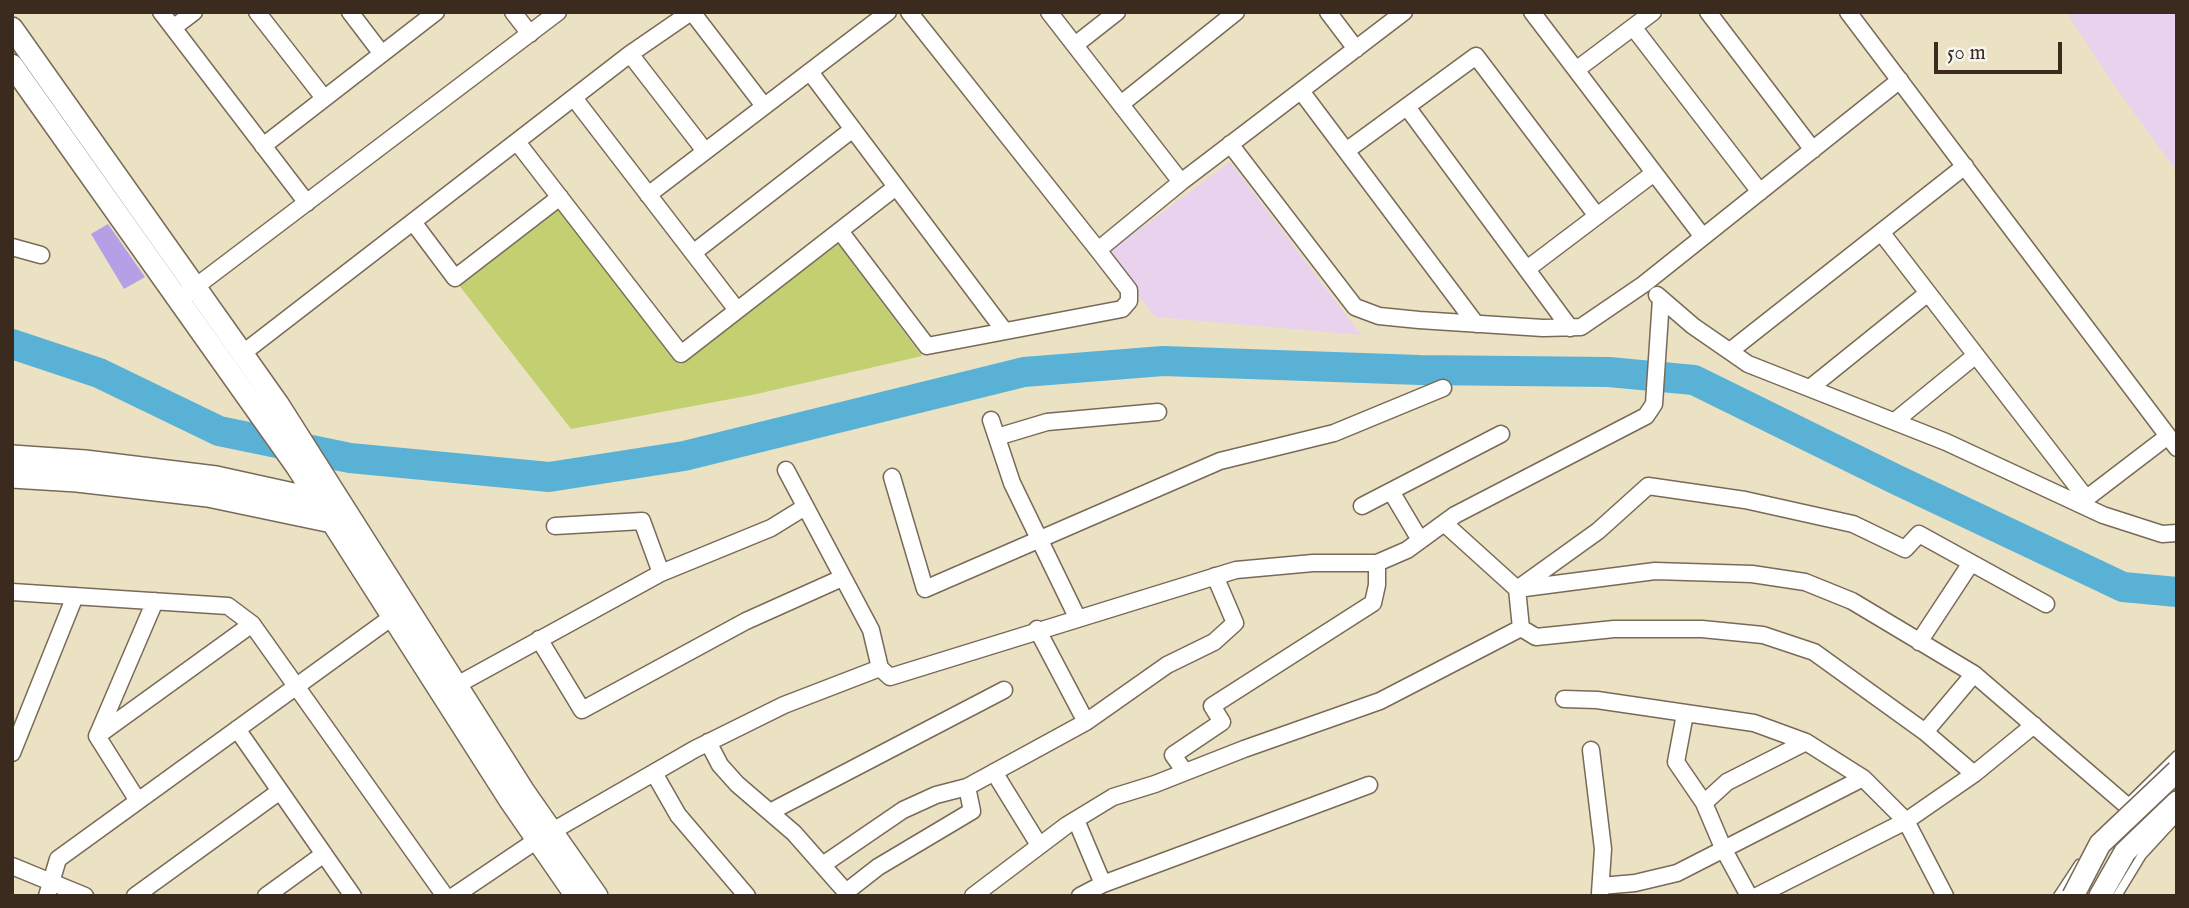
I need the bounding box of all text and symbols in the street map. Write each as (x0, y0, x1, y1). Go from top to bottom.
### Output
scale bar (1937, 28, 2065, 72)
text: 50 m (1947, 40, 1986, 67)

